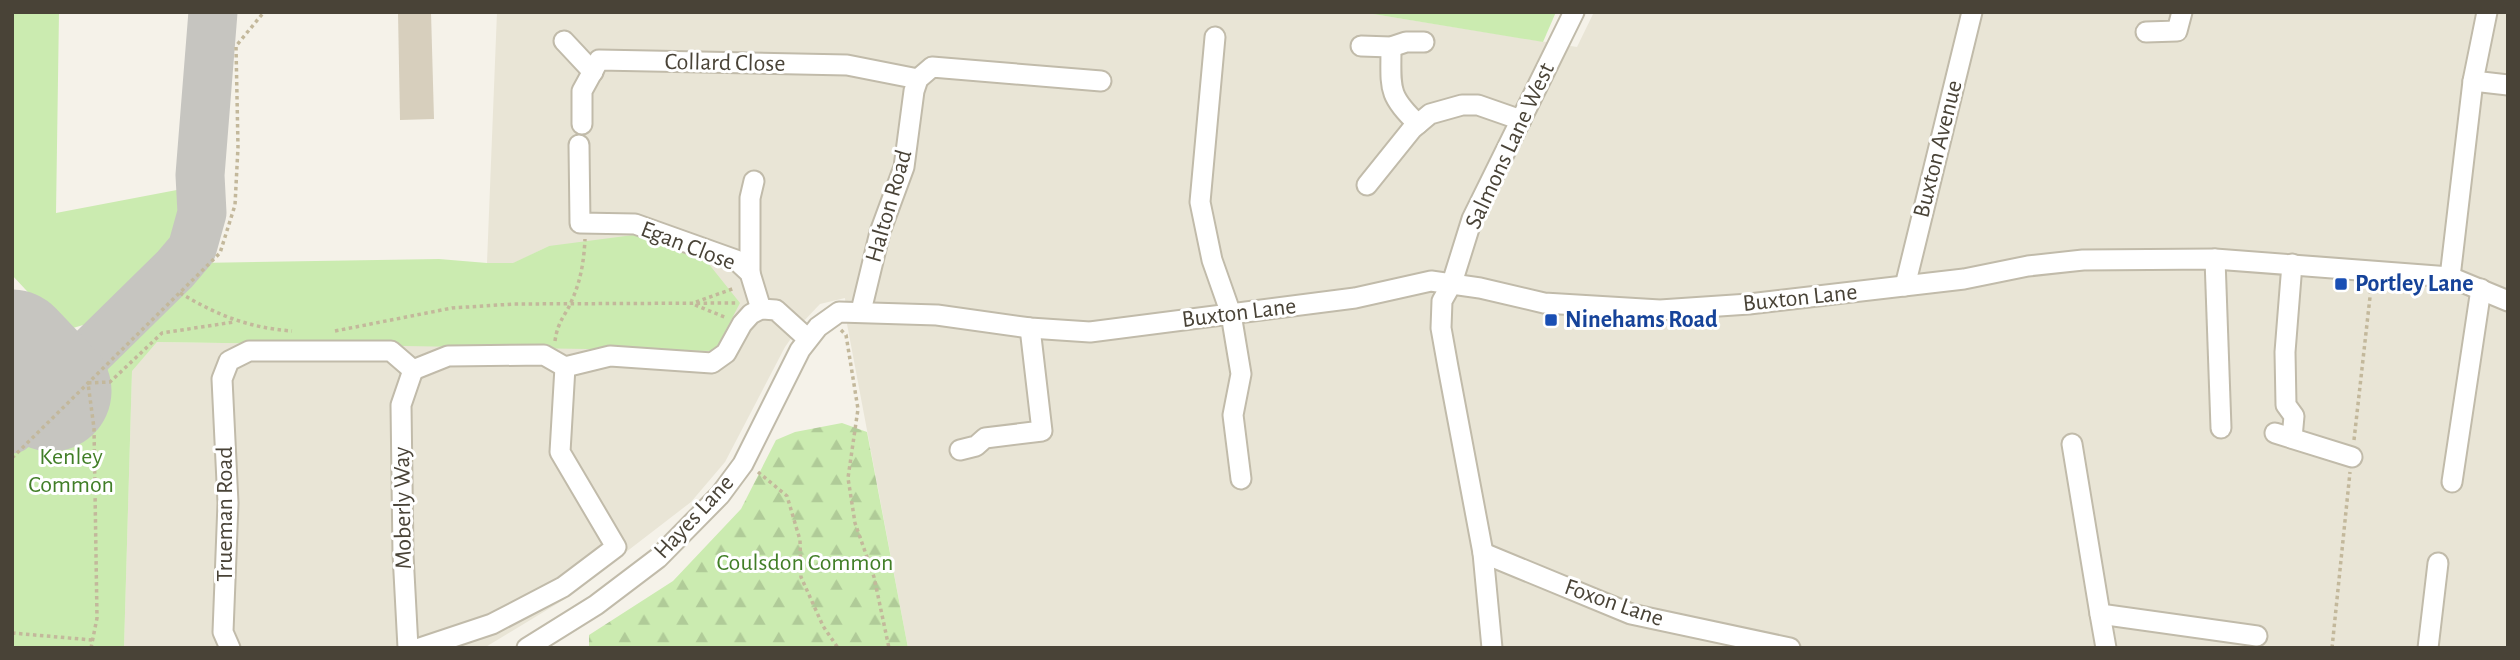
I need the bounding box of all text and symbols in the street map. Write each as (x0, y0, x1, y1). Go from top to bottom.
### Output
street label: Collard Close (664, 50, 786, 76)
street label: Salmons Lane West (1461, 59, 1559, 233)
street label: Buxton Avenue (1909, 78, 1967, 220)
street label: Halton Road (861, 147, 917, 265)
street label: Egan Close (637, 217, 739, 275)
place label: Portley Lane (2355, 272, 2474, 296)
marker: Portley Lane (2333, 276, 2349, 292)
street label: Buxton Lane (1742, 280, 1858, 316)
street label: Buxton Lane (1180, 294, 1298, 332)
place label: Ninehams Road (1565, 308, 1718, 332)
marker: Ninehams Road (1543, 312, 1559, 328)
park label: Kenley Common (28, 445, 114, 497)
street label: Trueman Road (213, 446, 237, 582)
street label: Moberly Way (390, 446, 416, 570)
street label: Hayes Lane (649, 470, 739, 564)
park label: Coulsdon Common (717, 551, 893, 575)
street label: Foxon Lane (1561, 575, 1667, 631)

